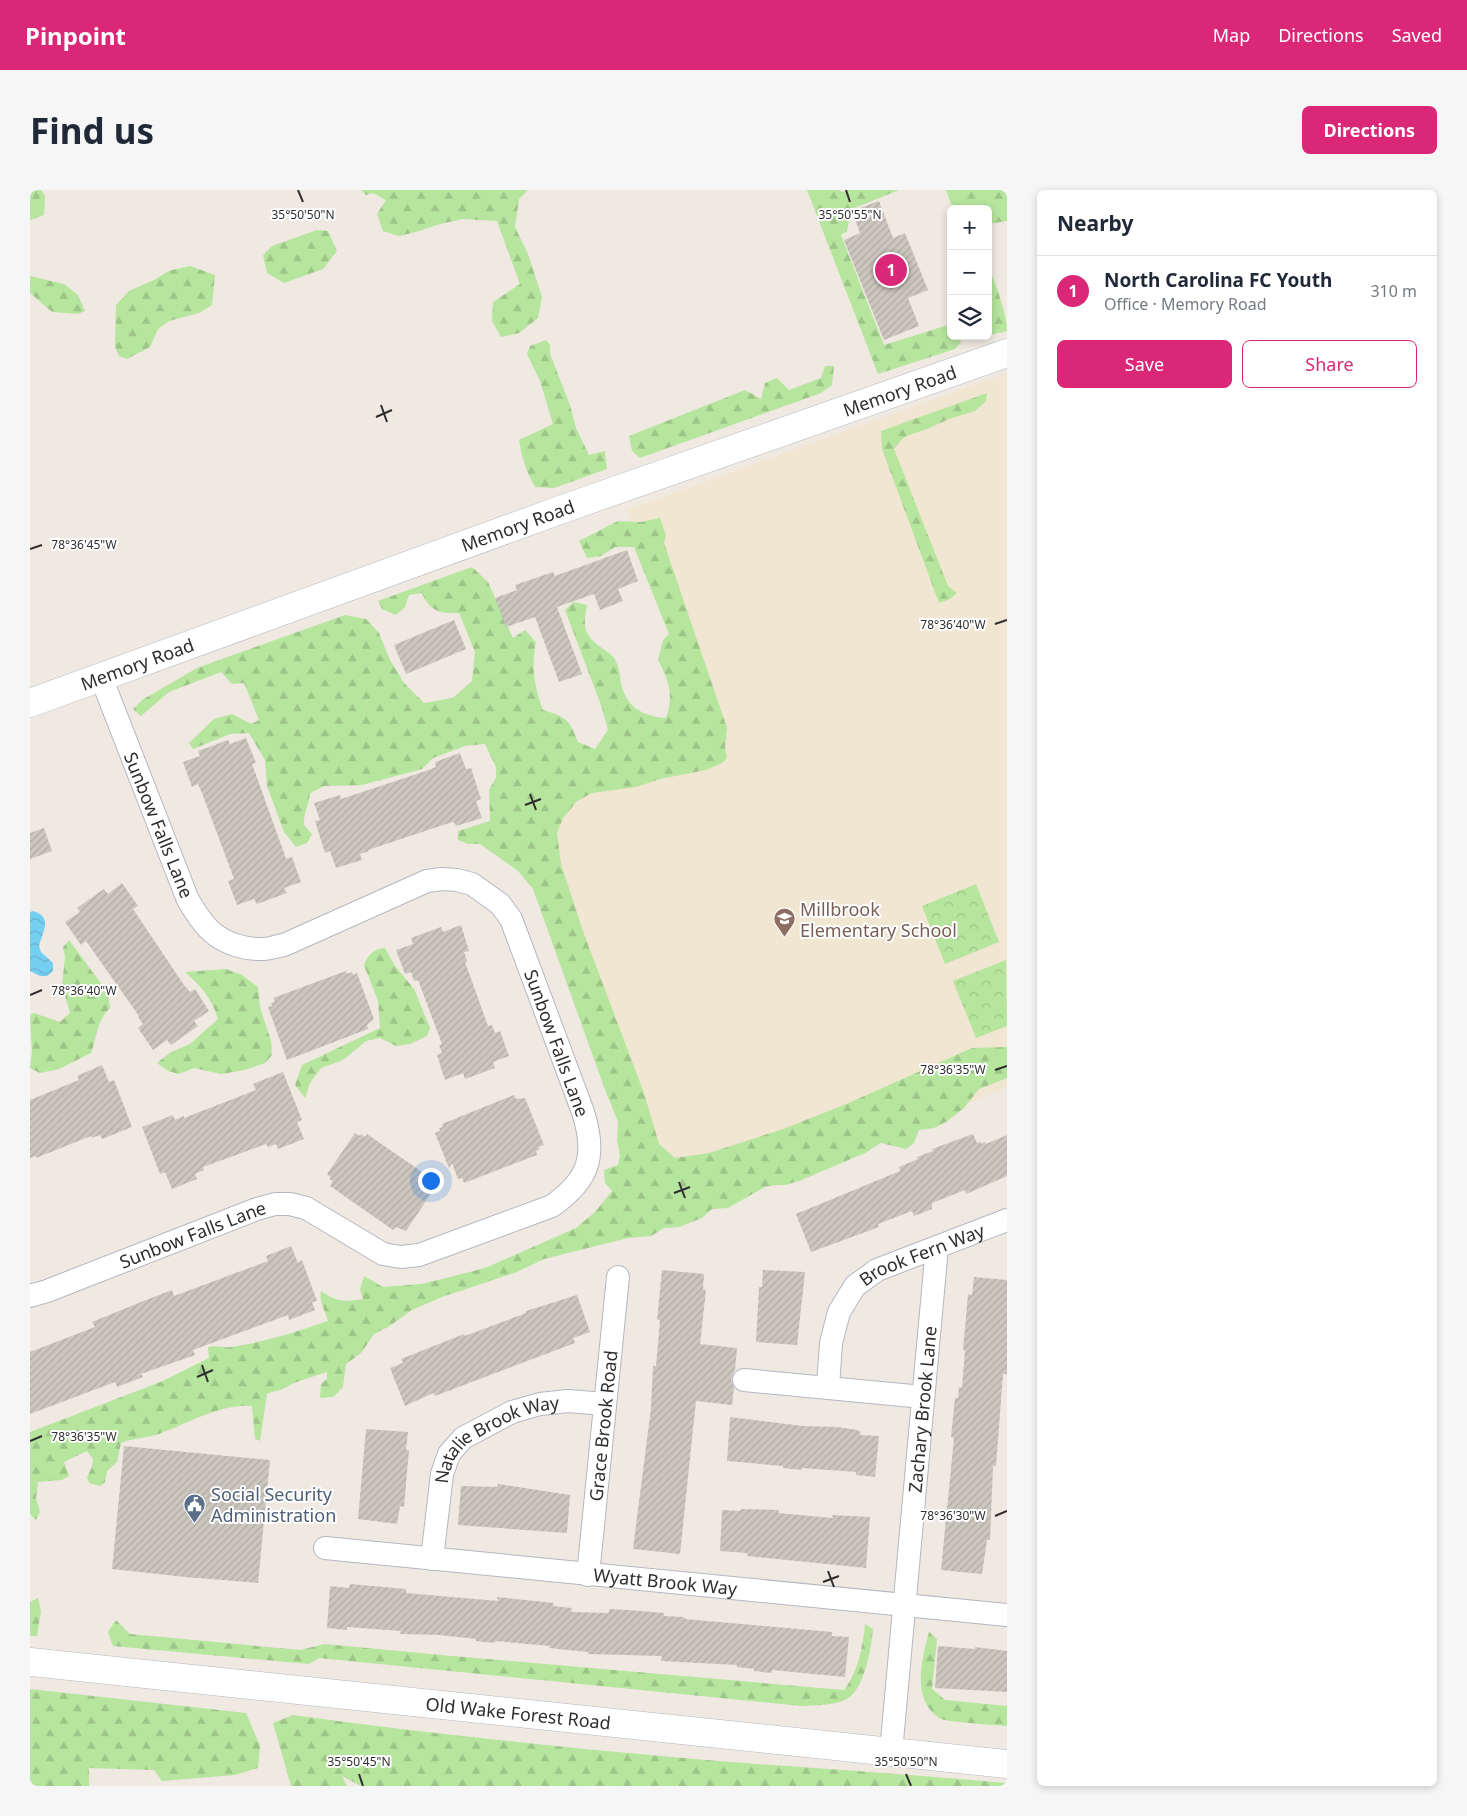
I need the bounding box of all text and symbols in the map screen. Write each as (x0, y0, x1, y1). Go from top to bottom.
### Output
text: Pinpoint (25, 19, 126, 52)
text: Map (1213, 23, 1250, 47)
text: Directions (1278, 23, 1364, 47)
text: Saved (1392, 23, 1442, 47)
button: Directions (1302, 106, 1437, 154)
text: Find us (30, 107, 154, 154)
map controls (947, 205, 992, 340)
button: + (947, 205, 992, 250)
text: 35°50'50"N (271, 206, 335, 223)
text: 35°50'55"N (818, 206, 882, 223)
text: Nearby (1057, 209, 1133, 237)
button: − (947, 250, 992, 295)
pin: 1 (875, 251, 907, 289)
text: North Carolina FC Youth (1104, 267, 1332, 293)
text: 1 (1068, 280, 1078, 302)
text: 310 m (1370, 280, 1417, 302)
text: Office · Memory Road (1104, 293, 1267, 315)
button: layers (947, 295, 992, 340)
button: Save (1057, 340, 1232, 388)
button: Share (1242, 340, 1417, 388)
street label: Memory Road (840, 360, 960, 422)
street label: Memory Road (458, 494, 578, 557)
text: 78°36'45"W (51, 536, 117, 553)
text: 78°36'40"W (920, 616, 986, 633)
street label: Memory Road (77, 632, 197, 696)
street label: Sunbow Falls Lane (119, 748, 199, 902)
place label: Millbrook Elementary School (800, 897, 957, 942)
school or university icon: Millbrook Elementary School (772, 907, 796, 938)
street label: Sunbow Falls Lane (519, 966, 595, 1120)
text: 78°36'40"W (51, 982, 117, 999)
text: 78°36'35"W (920, 1061, 986, 1078)
your location (418, 1168, 444, 1194)
street label: Sunbow Falls Lane (116, 1195, 268, 1274)
street label: Brook Fern Way (854, 1218, 988, 1291)
street label: Zachary Brook Lane (903, 1325, 942, 1494)
street label: Grace Brook Road (583, 1349, 623, 1503)
street label: Natalie Brook Way (429, 1390, 561, 1484)
text: 78°36'35"W (51, 1428, 117, 1445)
place label: Social Security Administration (211, 1482, 336, 1527)
public building icon: Social Security Administration (183, 1492, 207, 1523)
text: 78°36'30"W (920, 1507, 986, 1524)
street label: Wyatt Brook Way (592, 1562, 739, 1601)
street label: Old Wake Forest Road (425, 1691, 612, 1735)
text: 35°50'45"N (327, 1753, 391, 1770)
text: 35°50'50"N (874, 1753, 938, 1770)

